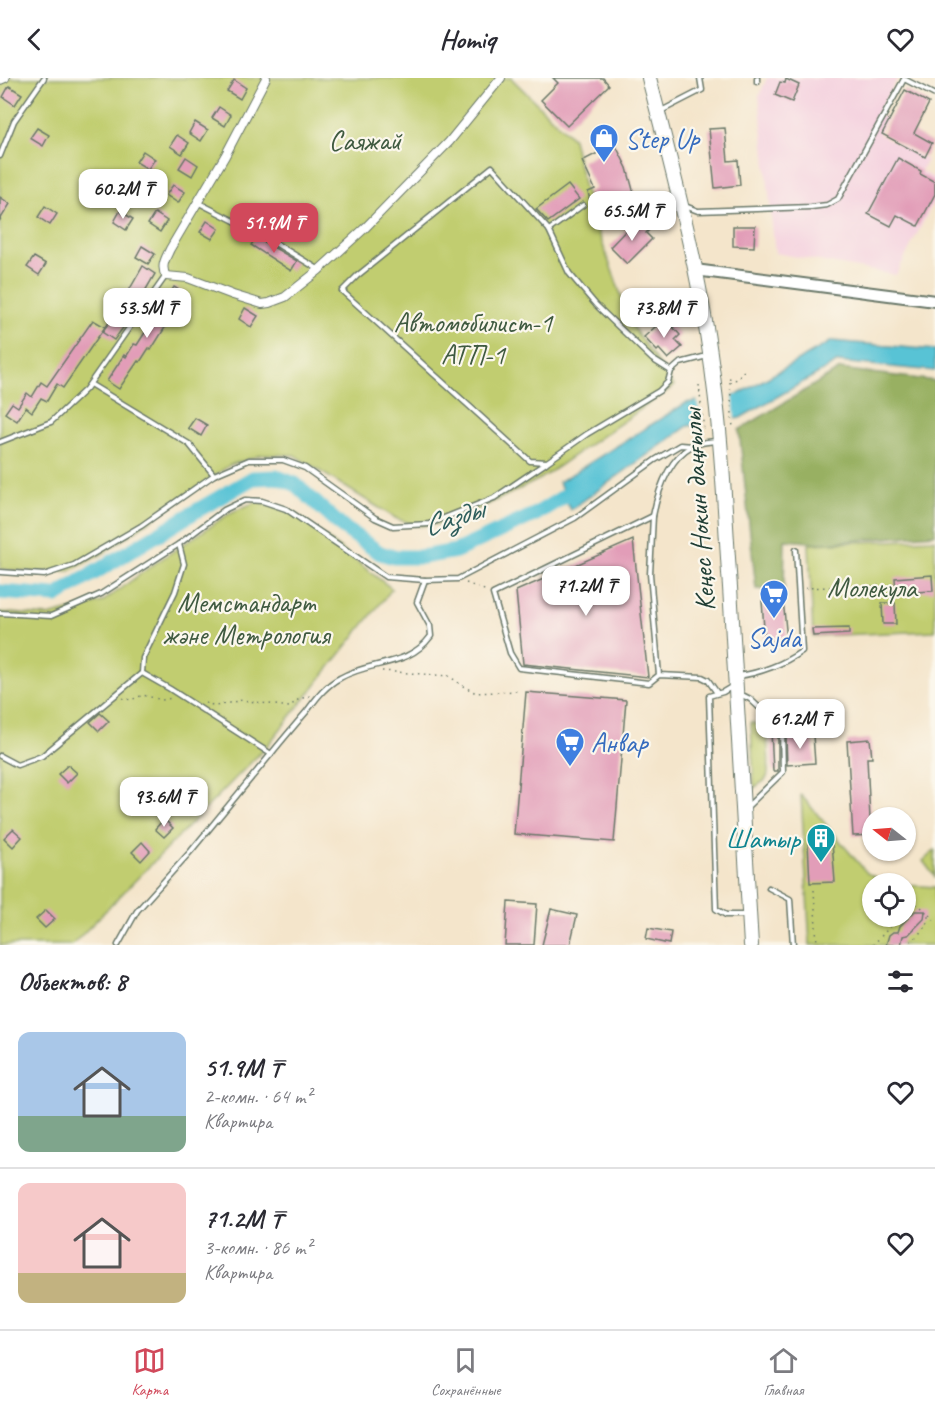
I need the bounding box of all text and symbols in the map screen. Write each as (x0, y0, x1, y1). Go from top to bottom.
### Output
text: Homiq (439, 22, 496, 56)
icon: back (18, 23, 51, 56)
icon: heart (884, 23, 917, 56)
place label: Step Up (625, 121, 701, 156)
shop icon: Step Up (588, 122, 620, 164)
park label: Саяжай (329, 123, 403, 158)
pin: 60.2M ₸ (68, 169, 178, 220)
text: 60.2M ₸ (93, 176, 153, 201)
pin: 65.5M ₸ (577, 191, 687, 242)
text: 65.5M ₸ (602, 198, 662, 223)
pin: 51.9M ₸ (219, 203, 329, 254)
text: 51.9M ₸ (244, 210, 304, 235)
pin: 53.5M ₸ (92, 288, 202, 339)
pin: 73.8M ₸ (609, 288, 719, 339)
text: 53.5M ₸ (117, 295, 177, 320)
text: 73.8M ₸ (634, 295, 694, 320)
park label: Автомобилист-1 АТП-1 (394, 305, 554, 372)
street label: Кеңес Нокин даңғылы (673, 405, 723, 613)
water label: Сазды (418, 488, 493, 545)
pin: 71.2M ₸ (531, 566, 641, 617)
park label: Молекула (827, 570, 919, 605)
text: 71.2M ₸ (556, 573, 616, 598)
supermarket icon: Sajda (758, 578, 790, 620)
park label: Мемстандарт және Метрология (162, 585, 332, 652)
place label: Sajda (747, 620, 803, 655)
pin: 61.2M ₸ (745, 699, 855, 750)
text: 61.2M ₸ (770, 706, 830, 731)
place label: Анвар (591, 725, 650, 760)
supermarket icon: Анвар (554, 726, 586, 768)
pin: 93.6M ₸ (109, 777, 219, 828)
text: 93.6M ₸ (134, 784, 194, 809)
north arrow (862, 807, 916, 861)
map controls (862, 807, 916, 927)
place label: Шатыр (726, 821, 801, 856)
building icon: Шатыр (805, 822, 837, 864)
button: locate (862, 873, 916, 927)
text: Объектов: 8 (18, 965, 127, 998)
icon: filters (884, 965, 917, 998)
text: 51.9M ₸ (204, 1051, 281, 1084)
icon: home (66, 1056, 138, 1128)
icon: heart (884, 1076, 917, 1109)
text: 2-комн. · 64 m² (204, 1084, 312, 1109)
text: Квартира (204, 1109, 272, 1134)
text: 71.2M ₸ (204, 1202, 282, 1235)
icon: home (66, 1207, 138, 1279)
icon: heart (884, 1227, 917, 1260)
text: 3-комн. · 86 m² (204, 1235, 312, 1260)
text: Квартира (204, 1260, 272, 1285)
tab: Карта (131, 1344, 168, 1400)
tab: Сохранённые (431, 1344, 500, 1400)
tab: Главная (763, 1344, 804, 1400)

